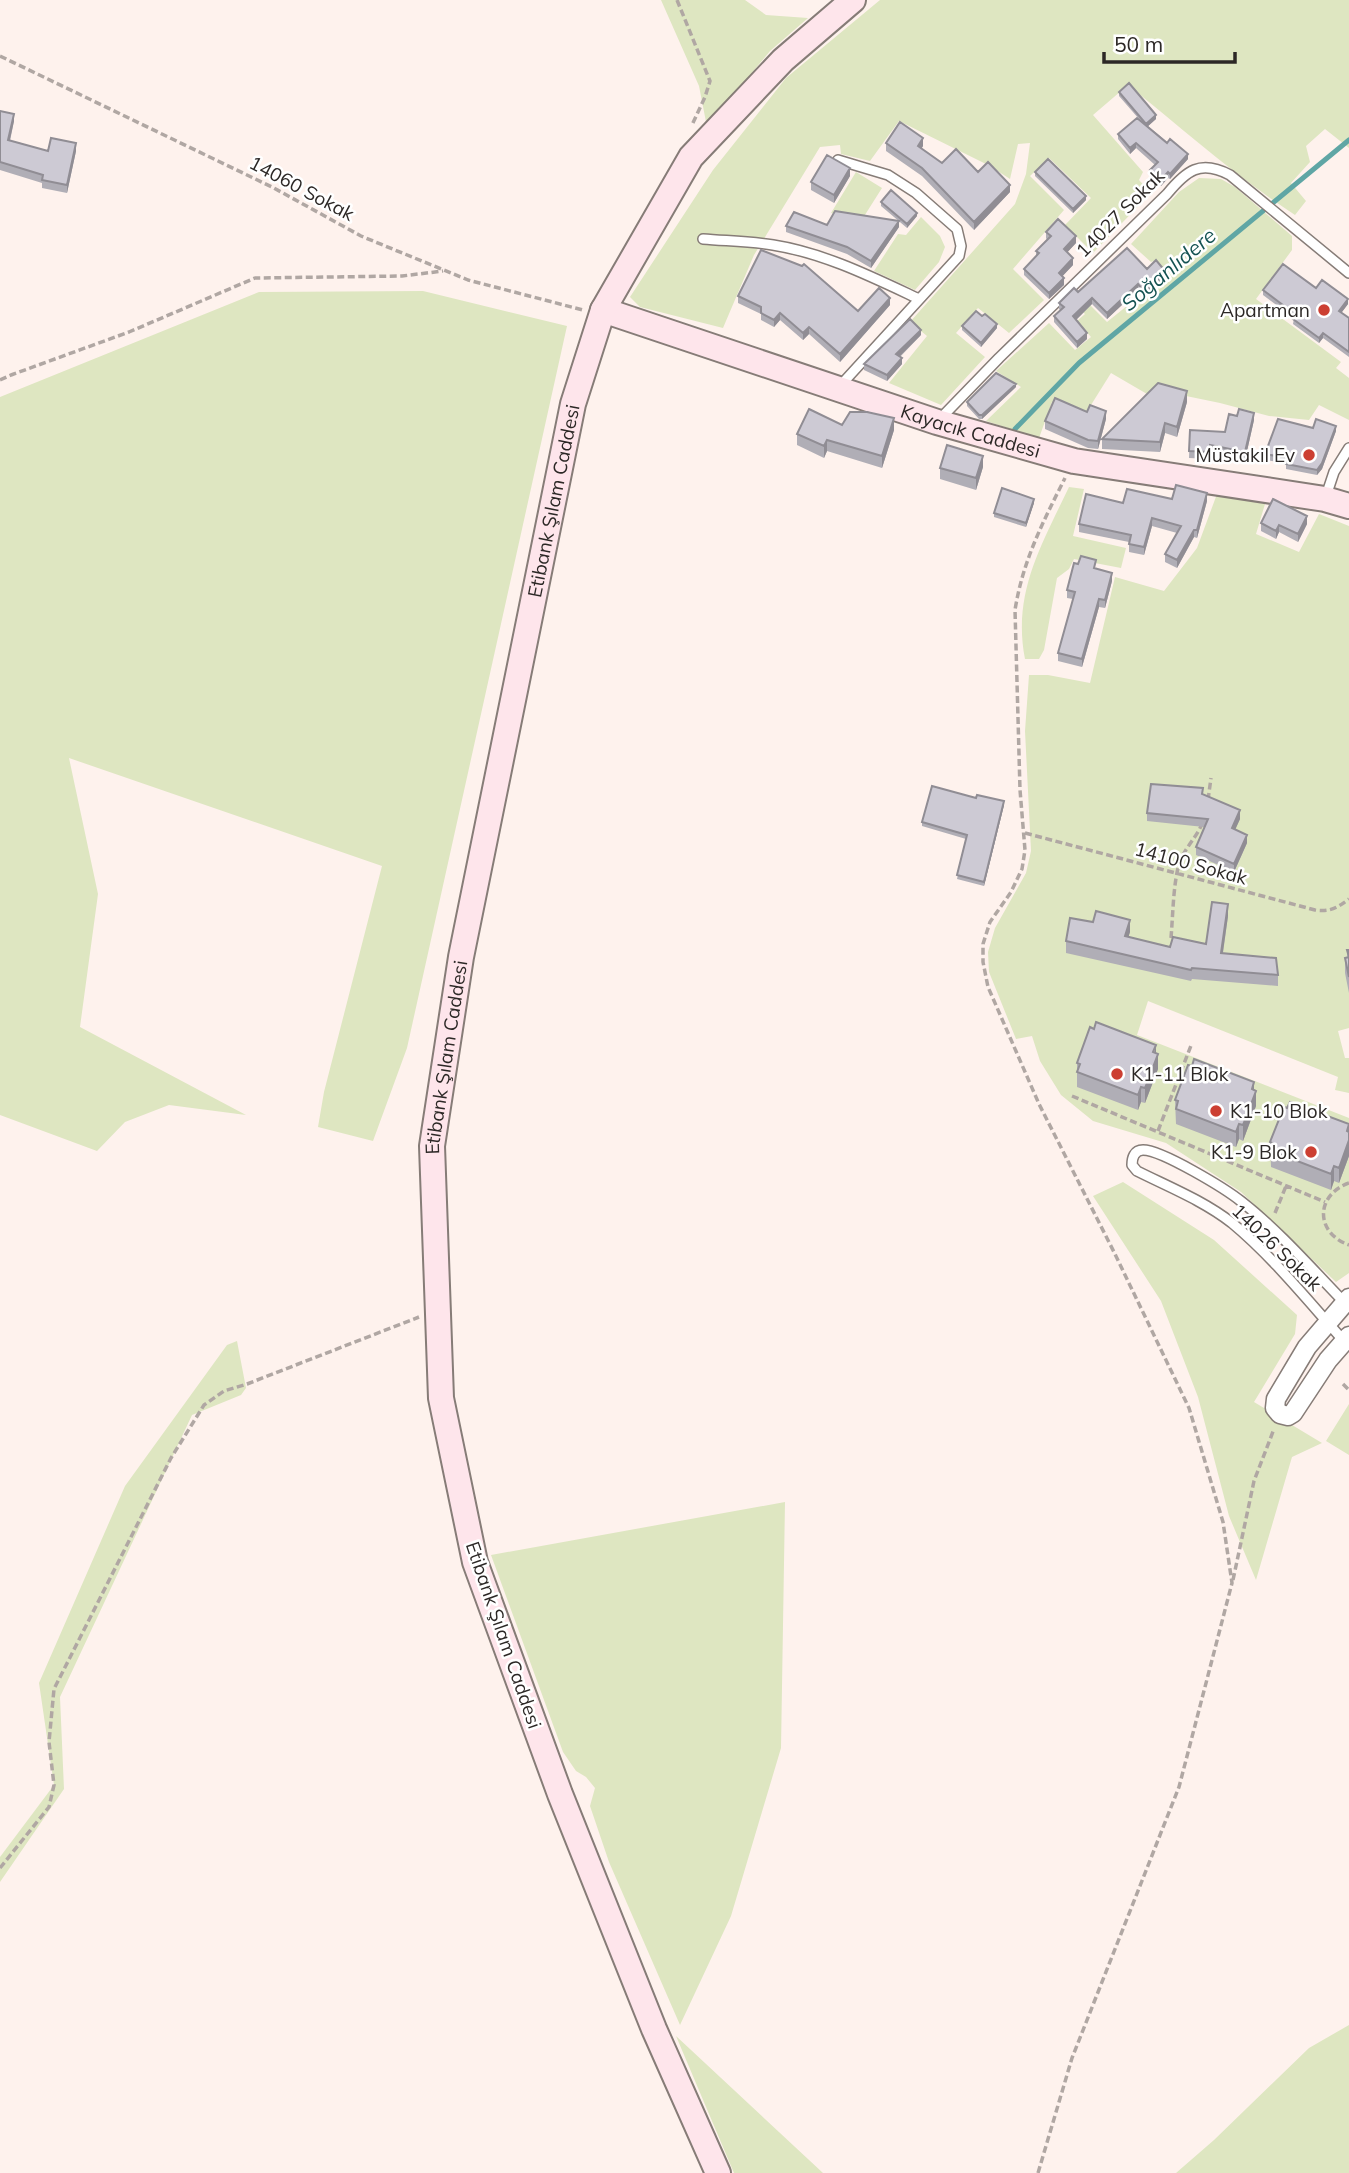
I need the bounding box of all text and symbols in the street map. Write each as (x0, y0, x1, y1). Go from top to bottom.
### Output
scale bar (1104, 21, 1235, 65)
text: 50 m (1114, 31, 1163, 57)
street label: 14060 Sokak (245, 150, 359, 226)
street label: 14027 Sokak (1071, 164, 1169, 262)
water label: Soğanlıdere (1115, 222, 1221, 316)
place label: Apartman (1220, 298, 1310, 322)
marker: Apartman (1316, 302, 1332, 318)
street label: Kayacık Caddesi (898, 399, 1043, 463)
street label: Etibank Şılam Caddesi (522, 402, 585, 599)
place label: Müstakil Ev (1195, 443, 1295, 467)
marker: Müstakil Ev (1301, 447, 1317, 463)
street label: 14100 Sokak (1132, 836, 1250, 890)
street label: Etibank Şılam Caddesi (420, 959, 472, 1155)
place label: K1-11 Blok (1131, 1062, 1229, 1086)
marker: K1-11 Blok (1109, 1066, 1125, 1082)
place label: K1-10 Blok (1230, 1099, 1328, 1123)
marker: K1-10 Blok (1208, 1103, 1224, 1119)
place label: K1-9 Blok (1211, 1140, 1297, 1164)
marker: K1-9 Blok (1303, 1144, 1319, 1160)
street label: 14026 Sokak (1227, 1198, 1327, 1296)
street label: Etibank Şılam Caddesi (461, 1538, 547, 1732)

